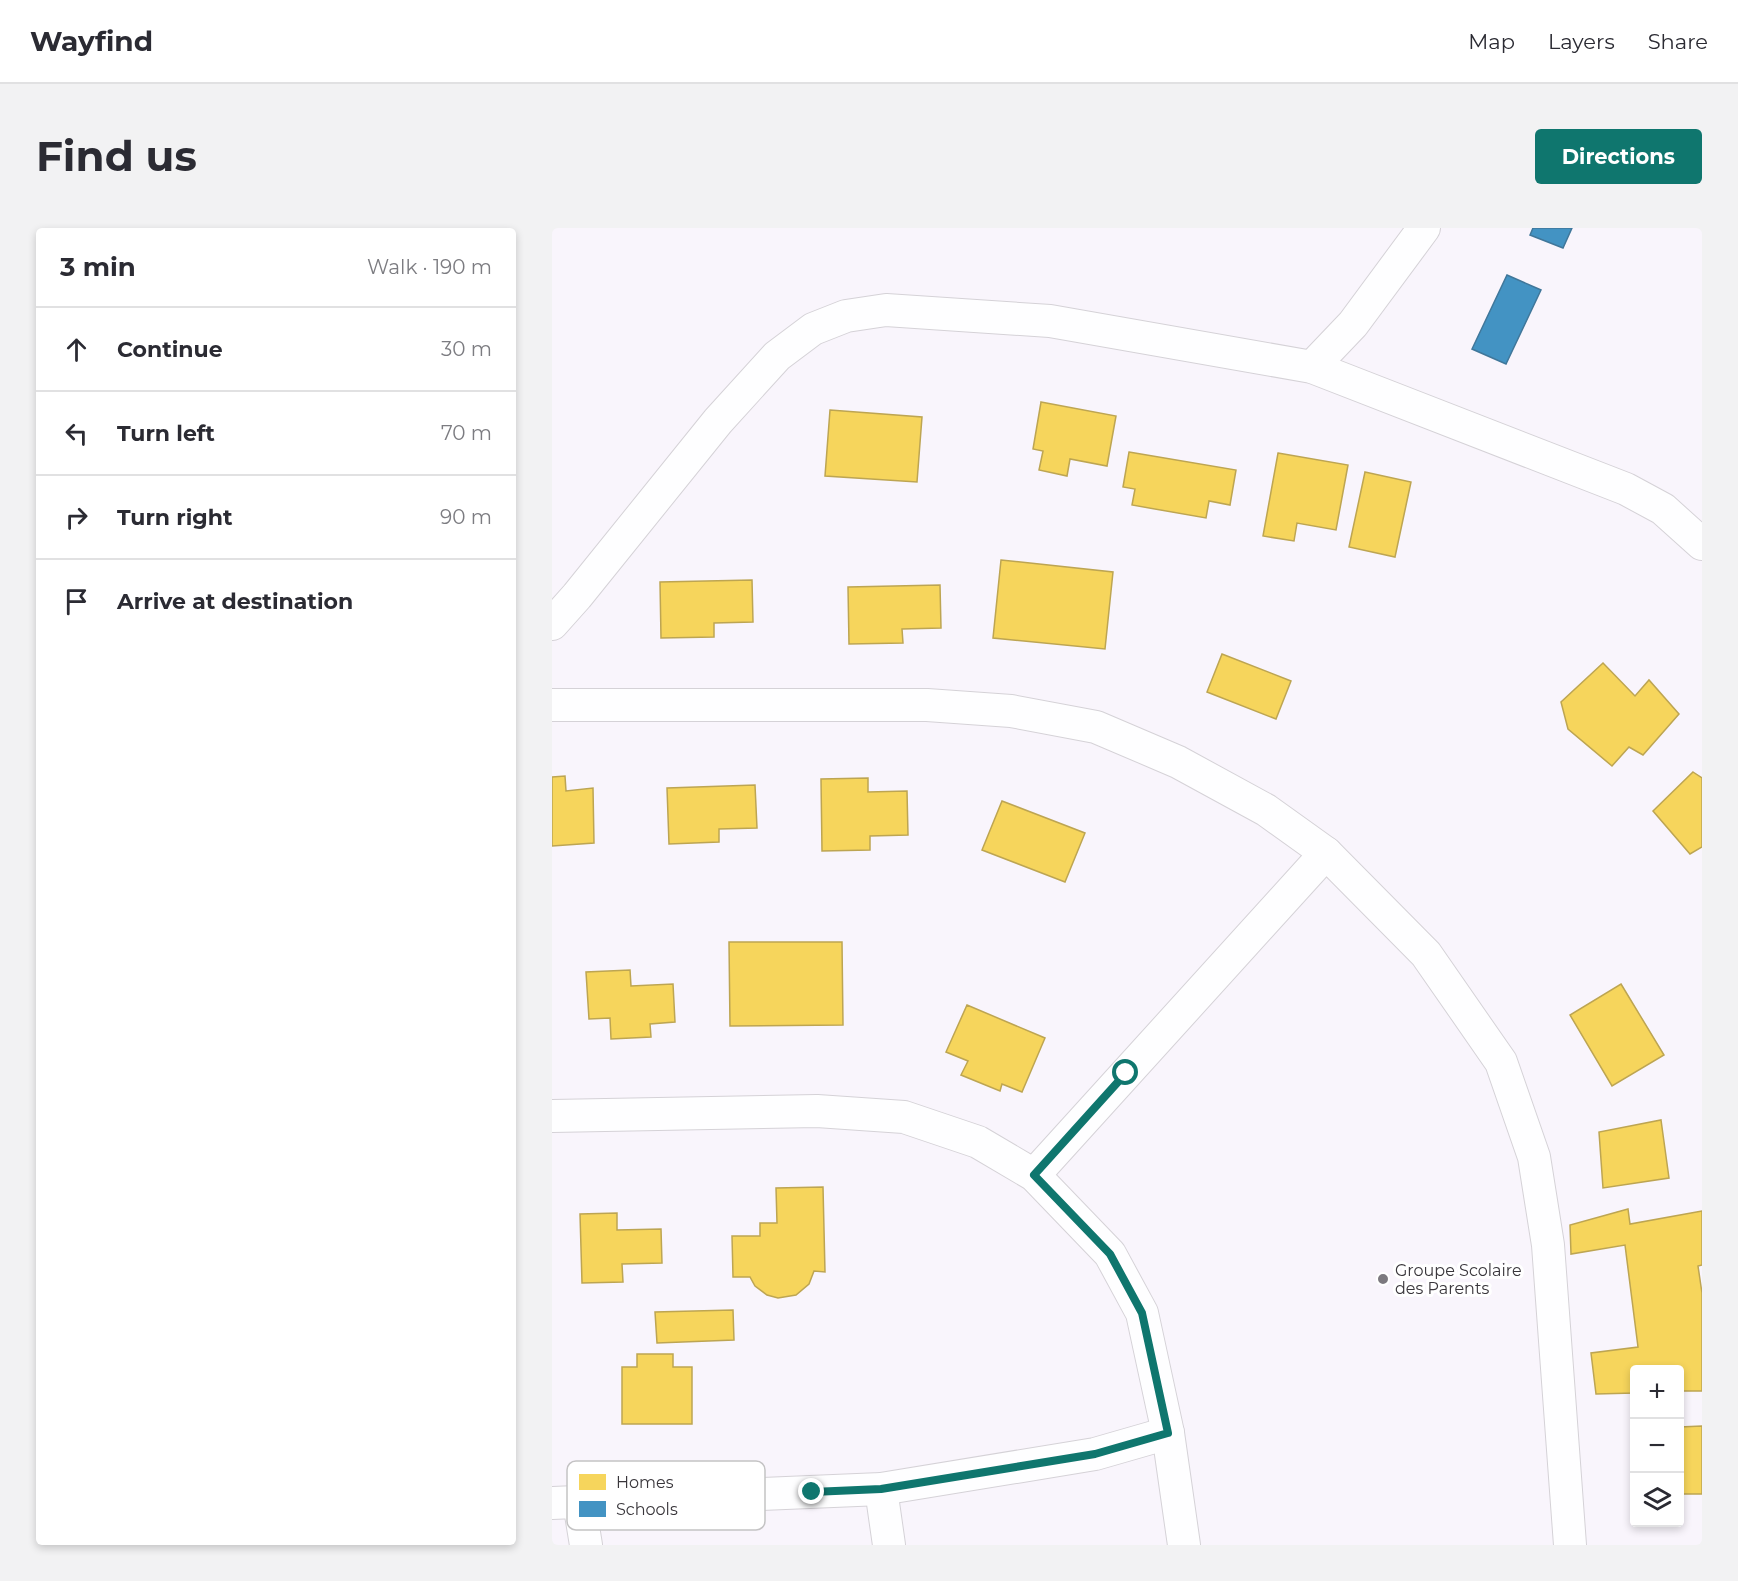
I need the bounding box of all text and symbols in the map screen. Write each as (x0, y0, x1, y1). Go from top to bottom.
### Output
text: Wayfind (30, 24, 153, 58)
text: Map (1468, 29, 1515, 54)
text: Layers (1548, 29, 1615, 54)
text: Share (1648, 29, 1708, 54)
button: Directions (1535, 129, 1702, 184)
text: Find us (36, 130, 197, 182)
text: 3 min (60, 251, 136, 283)
text: Walk · 190 m (367, 255, 492, 279)
icon: ahead (60, 333, 93, 366)
text: Continue (117, 336, 223, 363)
text: 30 m (441, 337, 492, 361)
icon: left (60, 417, 93, 450)
text: Turn left (117, 420, 215, 447)
text: 70 m (441, 421, 492, 445)
icon: right (60, 501, 93, 534)
text: Turn right (117, 504, 232, 531)
text: 90 m (440, 505, 492, 529)
icon: arrive (60, 585, 93, 618)
text: Arrive at destination (117, 588, 353, 615)
route start (1112, 1059, 1138, 1085)
place label: Groupe Scolaire des Parents (1395, 1261, 1522, 1298)
marker: Groupe Scolaire des Parents (1376, 1272, 1390, 1286)
map controls (1630, 1365, 1684, 1527)
button: + (1630, 1365, 1684, 1419)
button: − (1630, 1419, 1684, 1473)
legend (567, 1461, 765, 1530)
text: Homes (616, 1473, 674, 1492)
button: layers (1630, 1473, 1684, 1527)
route end (798, 1478, 824, 1504)
text: Schools (616, 1500, 678, 1519)

